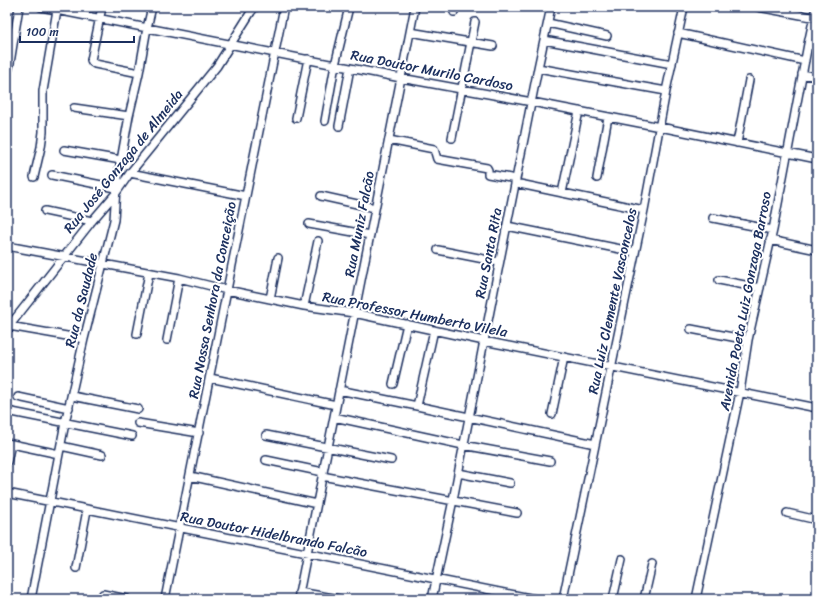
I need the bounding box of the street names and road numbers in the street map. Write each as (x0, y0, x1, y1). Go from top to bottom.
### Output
street label: Rua Doutor Murilo Cardoso (349, 42, 515, 98)
street label: Rua José Gonzaga de Almeida (57, 84, 190, 239)
street label: Rua Muniz Falcão (337, 169, 382, 279)
street label: Avenida Poeta Luiz Gonzaga Barroso (712, 189, 779, 414)
street label: Rua Nossa Senhora da Conceição (181, 199, 244, 401)
street label: Rua Luiz Clemente Vasconcelos (581, 205, 645, 396)
street label: Rua Santa Rita (467, 206, 510, 300)
street label: Rua da Saudade (58, 250, 105, 350)
street label: Rua Professor Humberto Vilela (320, 284, 511, 345)
street label: Rua Doutor Hidelbrando Falcão (178, 504, 370, 565)

